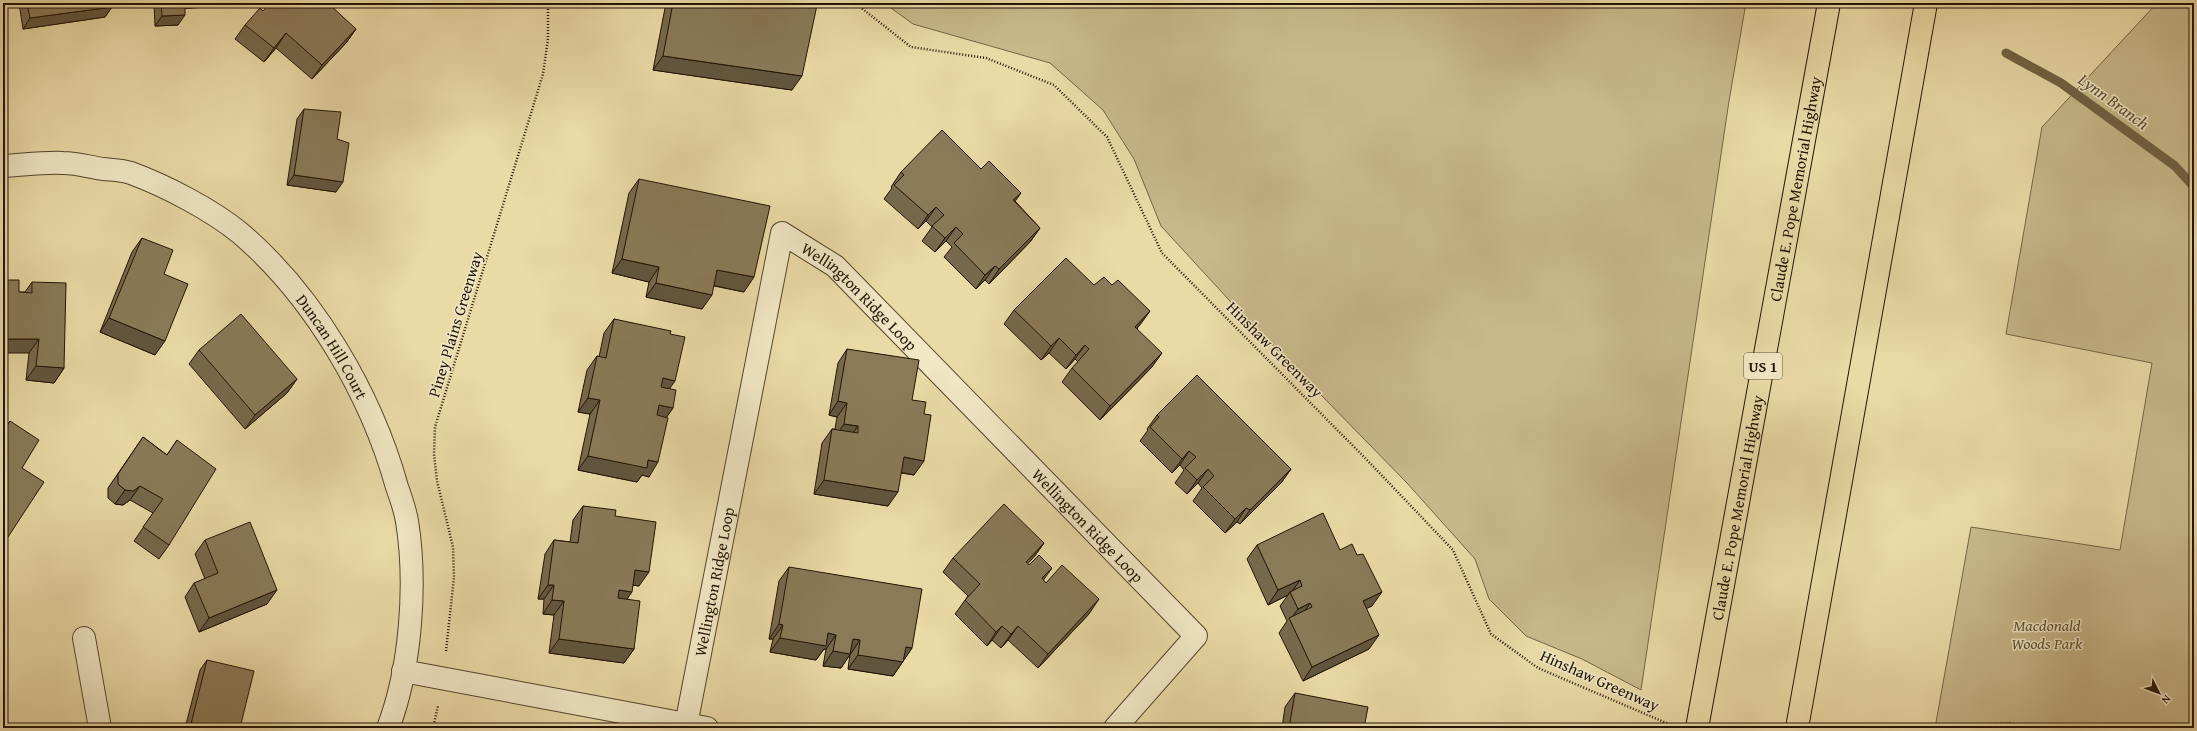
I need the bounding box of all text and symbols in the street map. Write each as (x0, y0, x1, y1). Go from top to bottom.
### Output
water label: Lynn Branch (2073, 66, 2155, 136)
street label: Claude E. Pope Memorial Highway (1763, 74, 1827, 303)
street label: Wellington Ridge Loop (797, 236, 923, 356)
street label: Piney Plains Greenway (421, 248, 489, 400)
street label: Duncan Hill Court (291, 289, 374, 403)
street label: Hinshaw Greenway (1221, 295, 1329, 403)
road number: US 1 (1744, 353, 1782, 379)
street label: Claude E. Pope Memorial Highway (1705, 393, 1769, 622)
street label: Wellington Ridge Loop (1027, 463, 1150, 588)
street label: Wellington Ridge Loop (688, 505, 740, 658)
park label: Macdonald Woods Park (2012, 613, 2083, 655)
street label: Hinshaw Greenway (1537, 643, 1663, 717)
north arrow (2139, 673, 2179, 713)
text: N (2158, 692, 2175, 708)

